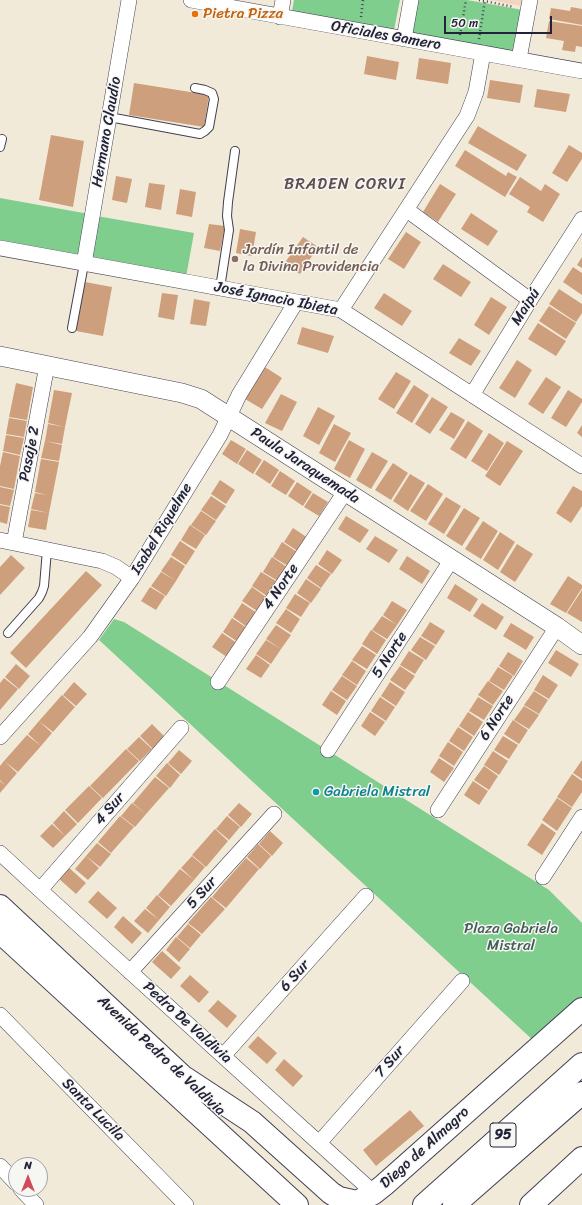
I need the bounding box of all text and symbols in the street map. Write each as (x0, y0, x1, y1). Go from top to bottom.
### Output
place label: Pietra Pizza (203, 5, 283, 23)
scale bar (446, 8, 554, 34)
marker: Pietra Pizza (190, 9, 200, 19)
text: 50 m (451, 12, 478, 34)
street label: Oficiales Gamero (330, 17, 442, 55)
street label: Hermano Claudio (88, 75, 126, 189)
district label: BRADEN CORVI (285, 175, 405, 195)
place label: Jardín Infantil de la Divina Providencia (243, 241, 379, 276)
marker: Jardín Infantil de la Divina Providencia (230, 254, 240, 264)
street label: José Ignacio Ibieta (213, 278, 339, 320)
street label: Maipú (508, 285, 544, 329)
street label: Paula Jaraquemada (247, 424, 363, 508)
street label: Pasaje 2 (16, 425, 44, 483)
street label: Isabel Riquelme (128, 480, 196, 578)
street label: 4 Norte (259, 561, 303, 613)
street label: 5 Norte (368, 629, 412, 681)
street label: 6 Norte (476, 692, 518, 744)
place label: Gabriela Mistral (324, 783, 430, 801)
marker: Gabriela Mistral (311, 787, 321, 797)
street label: 4 Sur (91, 789, 129, 829)
street label: 5 Sur (183, 873, 221, 913)
park label: Plaza Gabriela Mistral (464, 920, 558, 955)
street label: 6 Sur (276, 957, 314, 995)
street label: Pedro De Valdivia (139, 978, 235, 1068)
street label: Avenida Pedro de Valdivia (93, 992, 229, 1120)
street label: 7 Sur (371, 1042, 409, 1082)
street label: Santa Lucila (58, 1075, 128, 1145)
street label: Diego de Almagro (377, 1103, 473, 1193)
road number: 95 (490, 1123, 516, 1147)
text: N (24, 1156, 32, 1175)
north arrow (8, 1157, 48, 1197)

